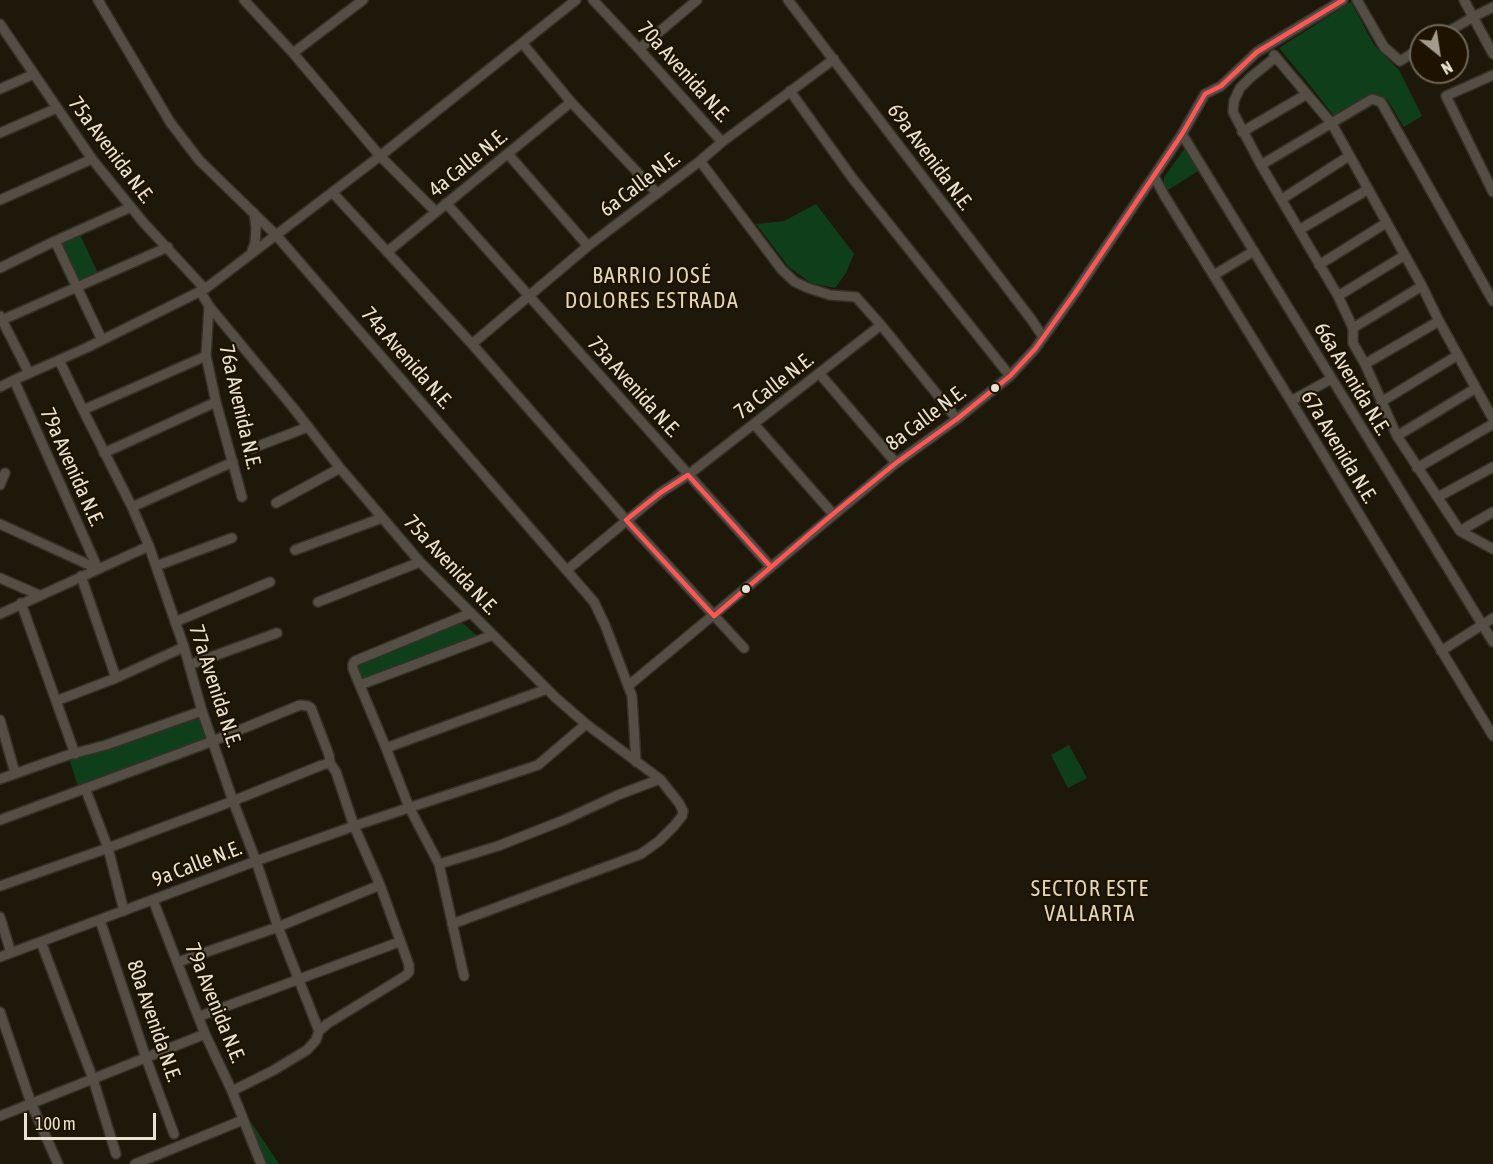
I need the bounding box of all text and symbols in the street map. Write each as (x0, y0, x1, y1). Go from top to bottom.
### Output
street label: 70a Avenida N.E. (632, 16, 736, 128)
north arrow (1409, 24, 1469, 84)
text: N (1438, 58, 1456, 78)
street label: 75a Avenida N.E. (63, 92, 159, 208)
street label: 69a Avenida N.E. (882, 99, 978, 215)
street label: 4a Calle N.E. (424, 124, 512, 202)
street label: 6a Calle N.E. (595, 146, 685, 222)
district label: BARRIO JOSÉ DOLORES ESTRADA (565, 263, 739, 314)
street label: 74a Avenida N.E. (356, 302, 458, 414)
street label: 66a Avenida N.E. (1308, 318, 1396, 440)
street label: 73a Avenida N.E. (582, 331, 686, 443)
street label: 76a Avenida N.E. (213, 342, 267, 472)
street label: 7a Calle N.E. (729, 347, 819, 425)
street label: 8a Calle N.E. (881, 380, 971, 456)
unlabelled marker (989, 382, 1001, 394)
street label: 67a Avenida N.E. (1295, 386, 1383, 508)
street label: 79a Avenida N.E. (35, 404, 109, 530)
street label: 75a Avenida N.E. (398, 510, 504, 620)
unlabelled marker (740, 583, 752, 595)
street label: 77a Avenida N.E. (183, 622, 247, 750)
street label: 9a Calle N.E. (149, 835, 245, 893)
district label: SECTOR ESTE VALLARTA (1031, 876, 1149, 927)
street label: 79a Avenida N.E. (180, 939, 250, 1067)
street label: 80a Avenida N.E. (121, 957, 187, 1085)
scale bar (27, 1101, 159, 1139)
text: 100 m (35, 1113, 76, 1134)

